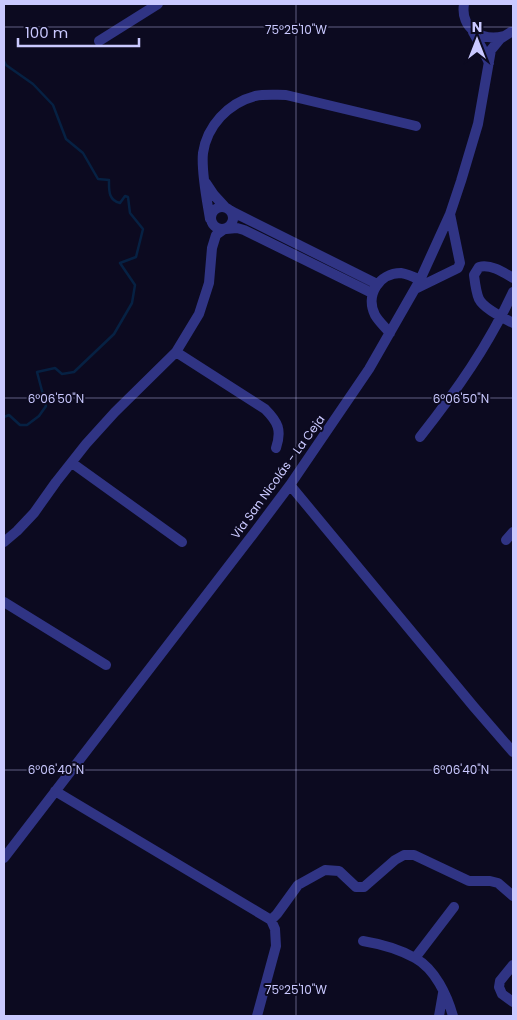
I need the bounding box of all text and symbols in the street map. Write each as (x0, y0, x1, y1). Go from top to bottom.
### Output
scale bar (18, 15, 139, 47)
north arrow (452, 15, 502, 65)
text: N (472, 17, 482, 37)
text: 75°25'10"W (265, 21, 327, 38)
text: 100 m (25, 22, 68, 43)
text: 6°06'50"N (28, 390, 84, 407)
text: 6°06'50"N (433, 390, 489, 407)
street label: Via San Nicolás - La Ceja (227, 411, 328, 542)
text: 6°06'40"N (28, 761, 84, 778)
text: 6°06'40"N (433, 761, 489, 778)
text: 75°25'10"W (265, 981, 327, 998)

